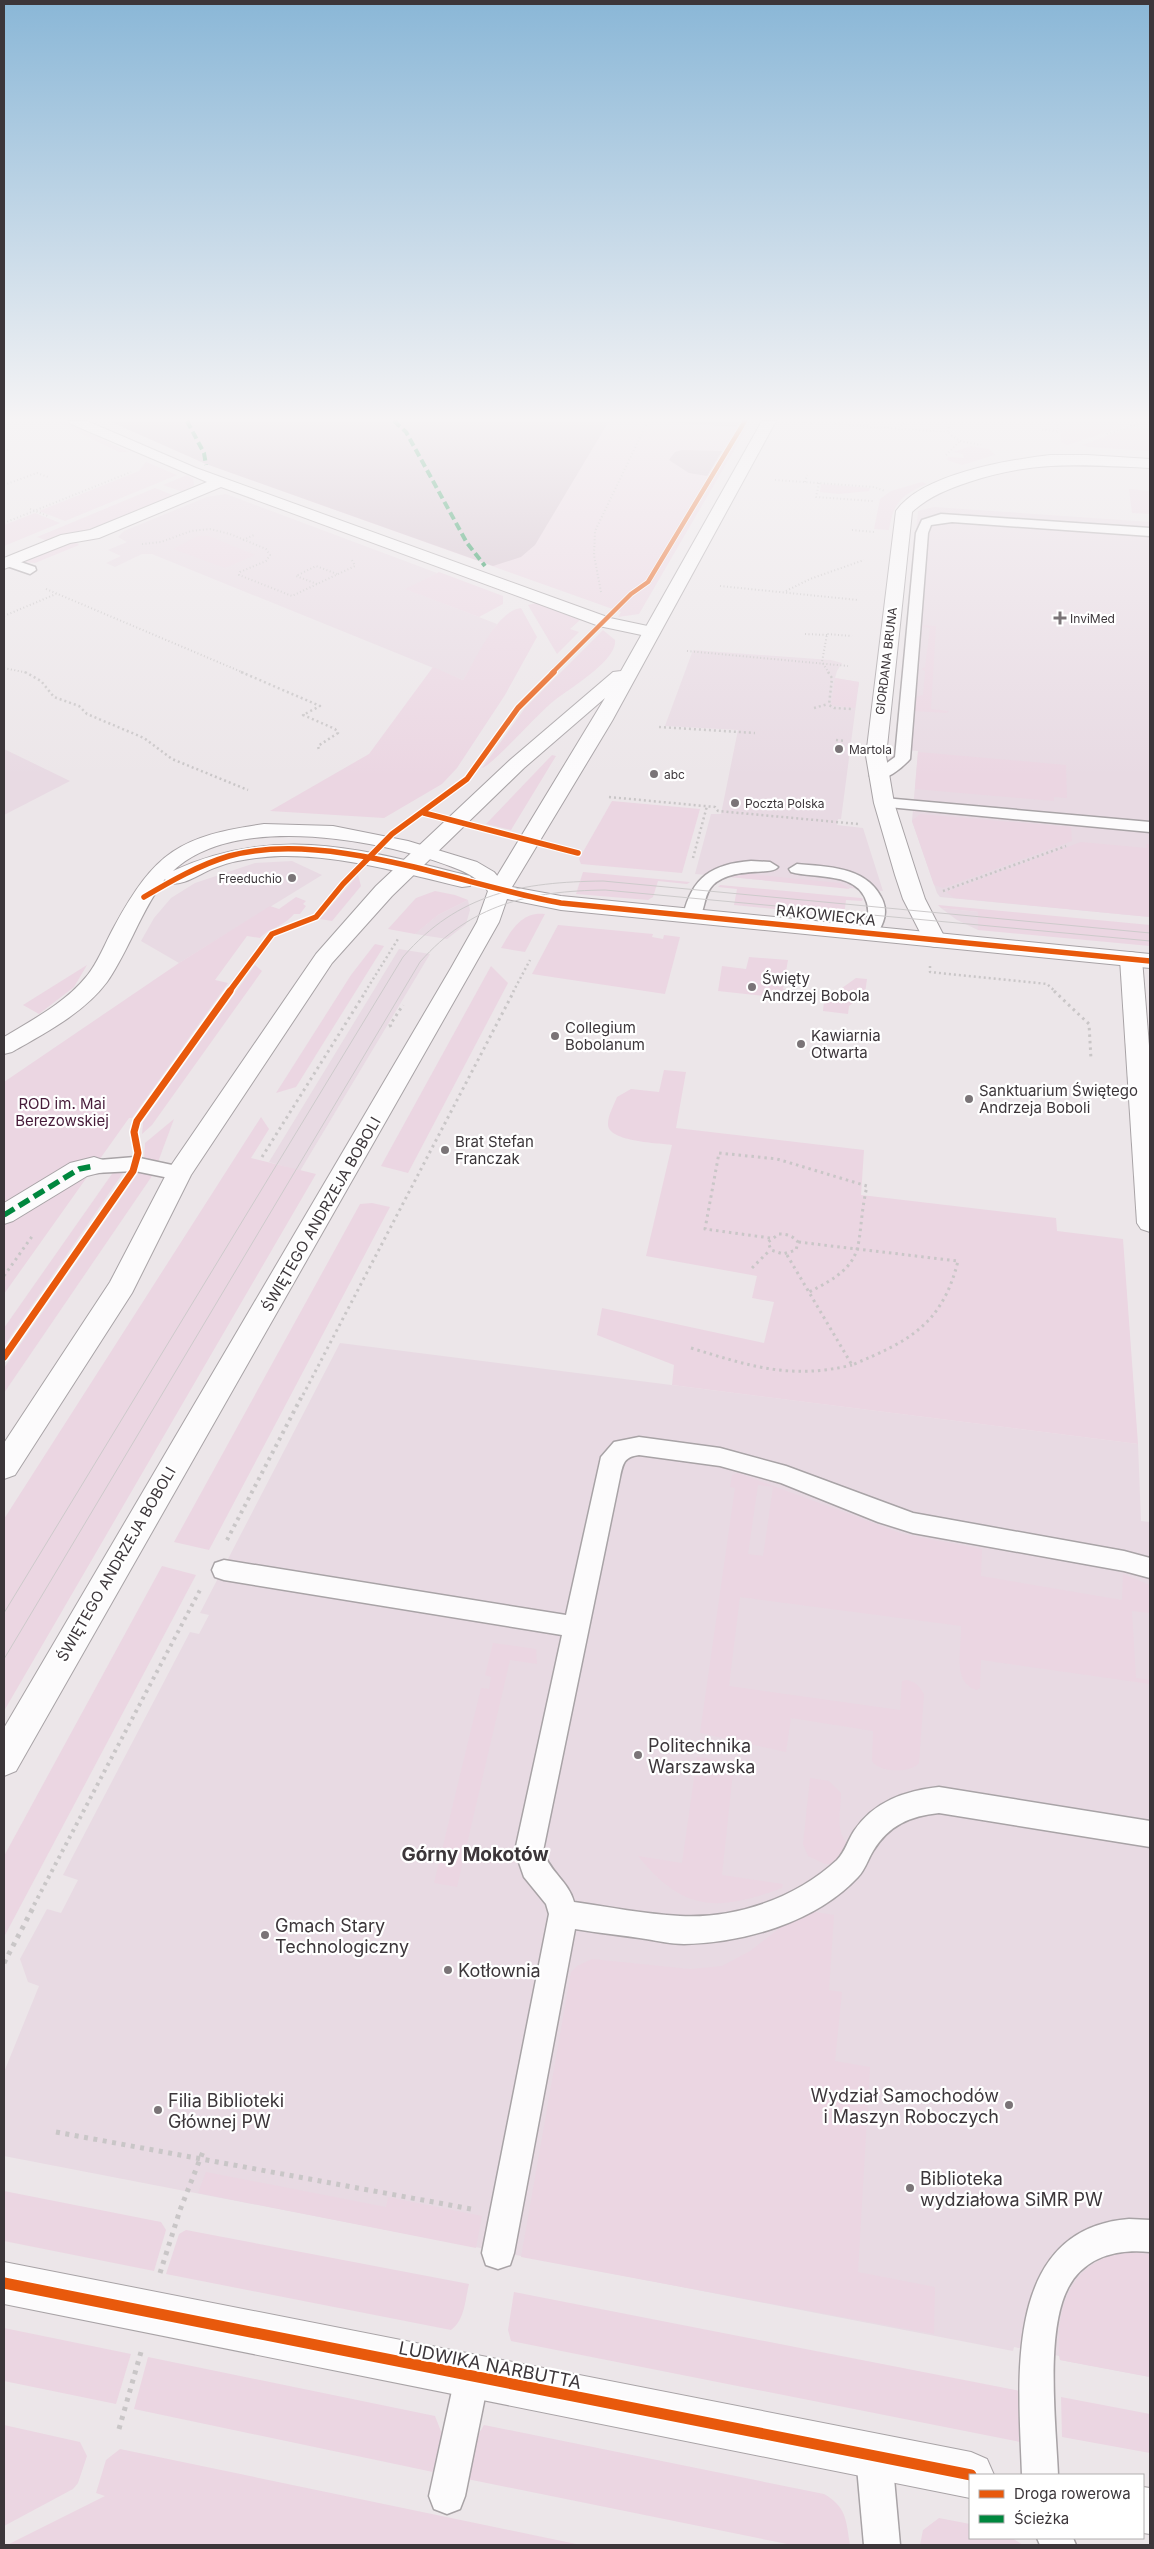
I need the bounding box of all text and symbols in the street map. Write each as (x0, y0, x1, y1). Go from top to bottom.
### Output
street label: GIORDANA BRUNA (872, 606, 900, 716)
place label: InviMed (1070, 611, 1115, 626)
marker: InviMed (1054, 612, 1066, 624)
place label: Martola (849, 742, 892, 757)
marker: Martola (833, 743, 845, 755)
place label: abc (664, 767, 685, 782)
marker: abc (648, 768, 660, 780)
place label: Poczta Polska (745, 796, 825, 811)
marker: Poczta Polska (729, 797, 741, 809)
place label: Freeduchio (218, 871, 282, 886)
marker: Freeduchio (286, 872, 298, 884)
street label: RAKOWIECKA (775, 900, 877, 930)
place label: Święty Andrzej Bobola (762, 969, 870, 1005)
marker: Święty Andrzej Bobola (746, 981, 758, 993)
place label: Collegium Bobolanum (565, 1018, 645, 1054)
place label: Kawiarnia Otwarta (811, 1026, 881, 1062)
marker: Collegium Bobolanum (549, 1030, 561, 1042)
marker: Kawiarnia Otwarta (795, 1038, 807, 1050)
place label: Sanktuarium Świętego Andrzeja Boboli (979, 1081, 1138, 1117)
marker: Sanktuarium Świętego Andrzeja Boboli (963, 1093, 975, 1105)
park label: ROD im. Mai Berezowskiej (15, 1094, 109, 1130)
street label: ŚWIĘTEGO ANDRZEJA BOBOLI (257, 1113, 385, 1315)
place label: Brat Stefan Franczak (455, 1132, 534, 1168)
marker: Brat Stefan Franczak (439, 1144, 451, 1156)
street label: ŚWIĘTEGO ANDRZEJA BOBOLI (52, 1463, 180, 1665)
place label: Politechnika Warszawska (648, 1735, 755, 1777)
marker: Politechnika Warszawska (632, 1749, 644, 1761)
district label: Górny Mokotów (401, 1843, 549, 1866)
place label: Gmach Stary Technologiczny (275, 1915, 409, 1957)
marker: Gmach Stary Technologiczny (259, 1929, 271, 1941)
place label: Kotłownia (458, 1960, 541, 1981)
marker: Kotłownia (442, 1964, 454, 1976)
place label: Wydział Samochodów i Maszyn Roboczych (810, 2085, 999, 2127)
place label: Filia Biblioteki Głównej PW (168, 2090, 284, 2132)
marker: Wydział Samochodów i Maszyn Roboczych (1003, 2099, 1015, 2111)
marker: Filia Biblioteki Głównej PW (152, 2104, 164, 2116)
place label: Biblioteka wydziałowa SiMR PW (920, 2168, 1103, 2210)
marker: Biblioteka wydziałowa SiMR PW (904, 2182, 916, 2194)
street label: LUDWIKA NARBUTTA (397, 2337, 583, 2393)
legend (969, 2474, 1144, 2539)
text: Droga rowerowa (1014, 2484, 1131, 2503)
text: Ścieżka (1014, 2509, 1069, 2528)

